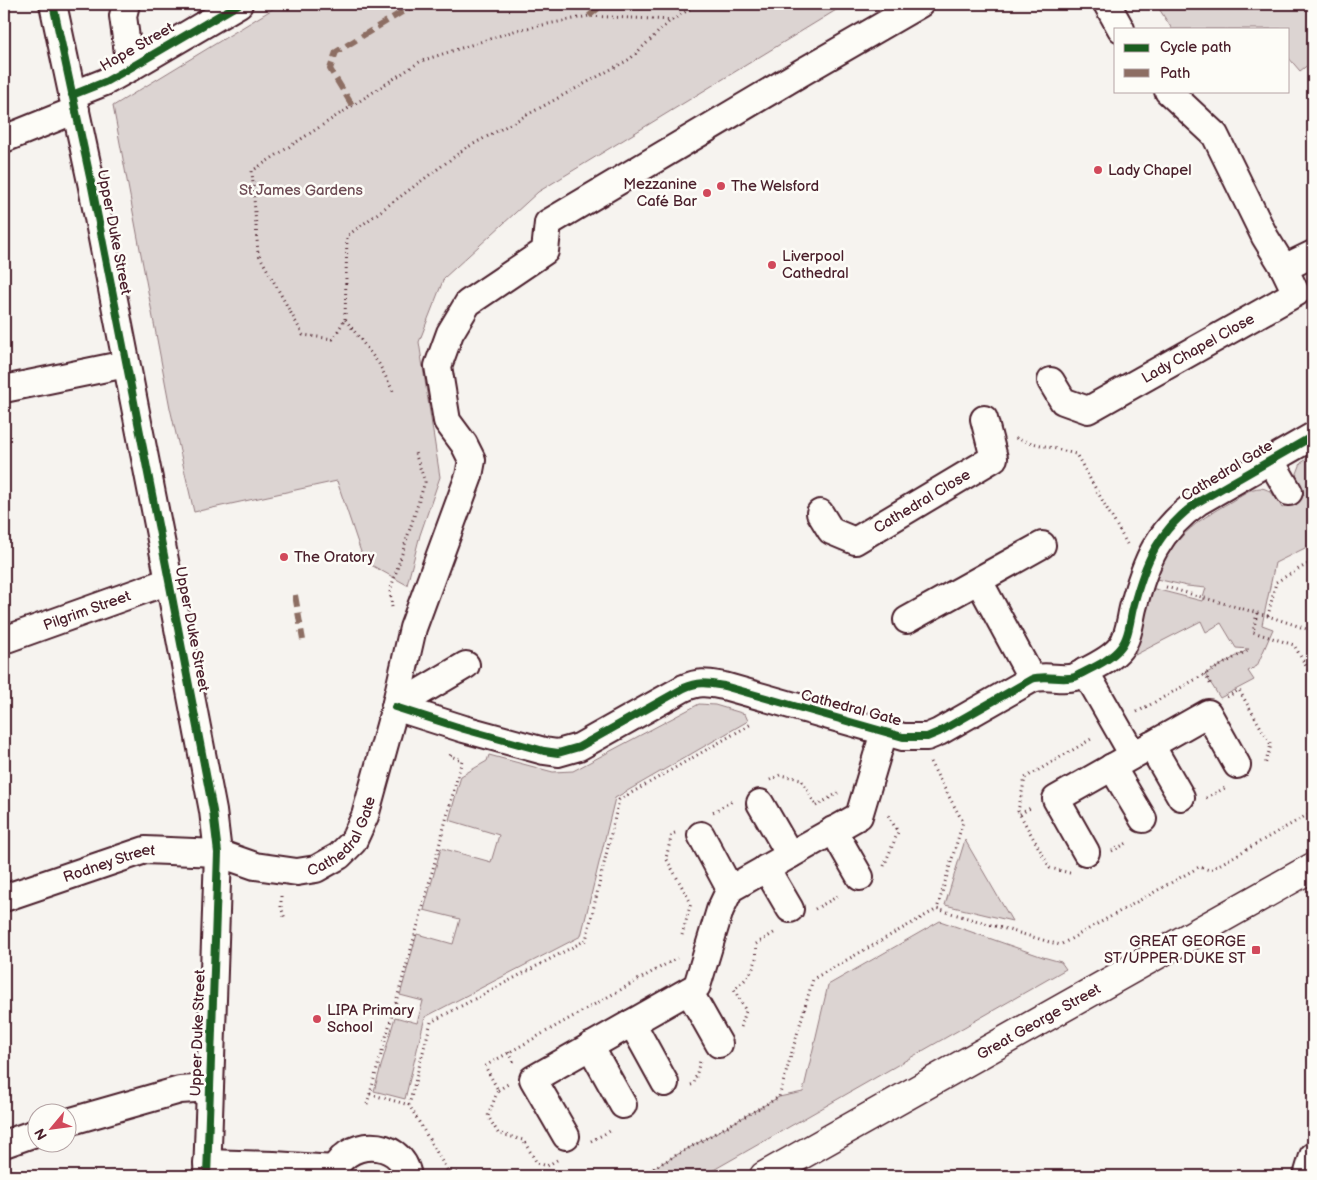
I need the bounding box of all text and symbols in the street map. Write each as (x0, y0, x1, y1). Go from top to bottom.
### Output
street label: Hope Street (97, 18, 178, 76)
legend (1114, 28, 1290, 92)
text: Cycle path (1160, 38, 1231, 57)
text: Path (1160, 64, 1190, 83)
place label: Lady Chapel (1108, 161, 1192, 180)
marker: Lady Chapel (1092, 164, 1104, 176)
street label: Upper Duke Street (93, 168, 136, 297)
place label: Mezzanine Café Bar (623, 175, 698, 211)
place label: The Welsford (731, 177, 819, 196)
marker: The Welsford (715, 180, 727, 192)
park label: St James Gardens (239, 181, 364, 200)
marker: Mezzanine Café Bar (701, 187, 713, 199)
place label: Liverpool Cathedral (782, 247, 849, 283)
marker: Liverpool Cathedral (766, 259, 778, 271)
street label: Lady Chapel Close (1138, 309, 1258, 387)
street label: Cathedral Gate (1178, 436, 1276, 506)
street label: Cathedral Close (870, 465, 974, 537)
place label: The Oratory (294, 548, 375, 567)
marker: The Oratory (278, 551, 290, 563)
street label: Upper Duke Street (171, 565, 214, 694)
street label: Pilgrim Street (41, 586, 133, 635)
street label: Cathedral Gate (799, 685, 903, 731)
street label: Cathedral Gate (306, 794, 379, 880)
street label: Rodney Street (61, 840, 156, 887)
place label: GREAT GEORGE ST/UPPER DUKE ST (1104, 932, 1246, 968)
marker: GREAT GEORGE ST/UPPER DUKE ST (1250, 944, 1262, 956)
street label: Upper Duke Street (186, 969, 210, 1097)
street label: Great George Street (973, 979, 1104, 1064)
place label: LIPA Primary School (327, 1001, 414, 1037)
marker: LIPA Primary School (311, 1013, 323, 1025)
north arrow (28, 1102, 78, 1152)
text: N (31, 1125, 51, 1143)

